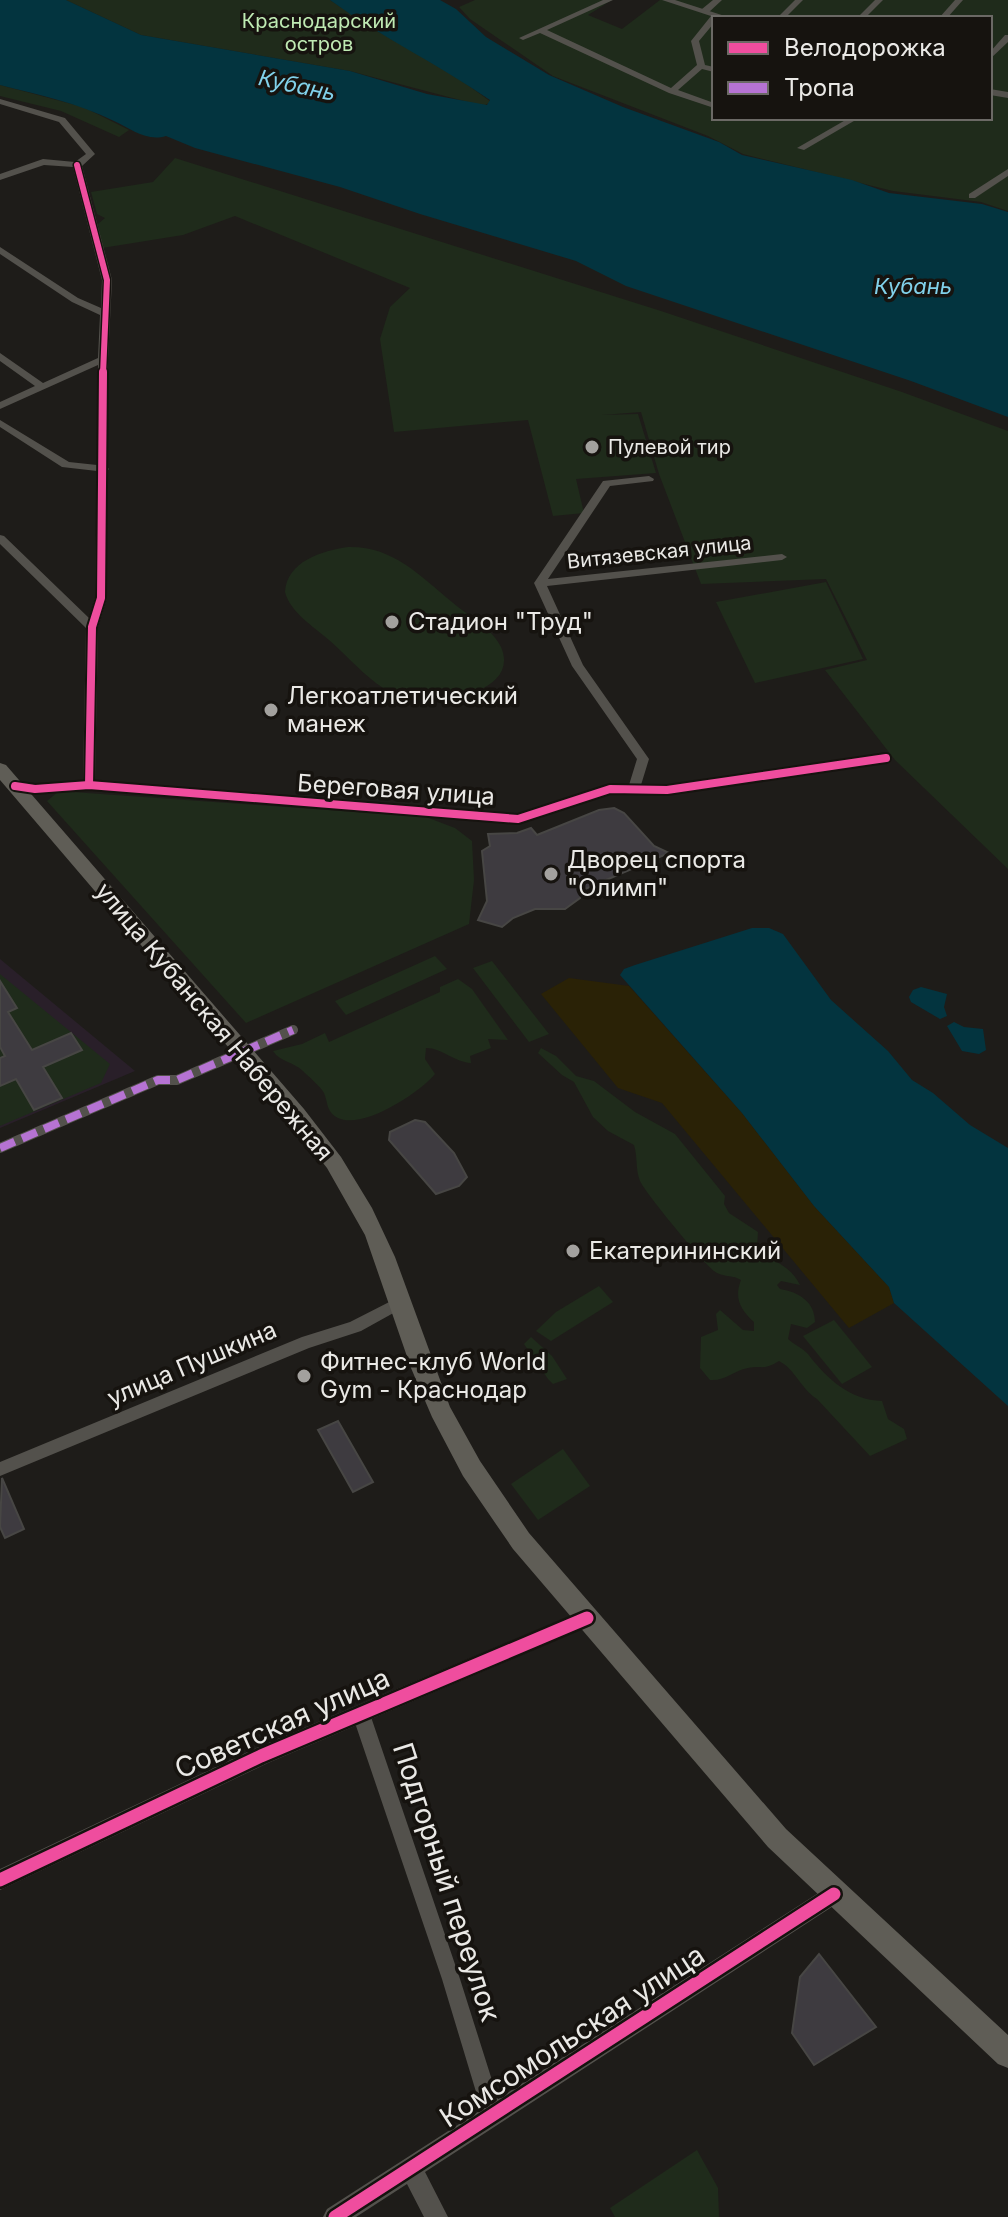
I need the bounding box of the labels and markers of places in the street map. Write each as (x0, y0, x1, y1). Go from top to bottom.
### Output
place label: Пулевой тир (608, 435, 731, 459)
marker: Пулевой тир (583, 438, 601, 456)
place label: Стадион "Труд" (408, 607, 593, 636)
marker: Стадион "Труд" (383, 613, 401, 631)
place label: Легкоатлетический манеж (287, 681, 518, 738)
marker: Легкоатлетический манеж (262, 701, 280, 719)
place label: Дворец спорта "Олимп" (567, 845, 746, 902)
marker: Дворец спорта "Олимп" (542, 865, 560, 883)
place label: Екатерининский (589, 1236, 781, 1265)
marker: Екатерининский (564, 1242, 582, 1260)
place label: Фитнес-клуб World Gym - Краснодар (320, 1347, 546, 1404)
marker: Фитнес-клуб World Gym - Краснодар (295, 1367, 313, 1385)

